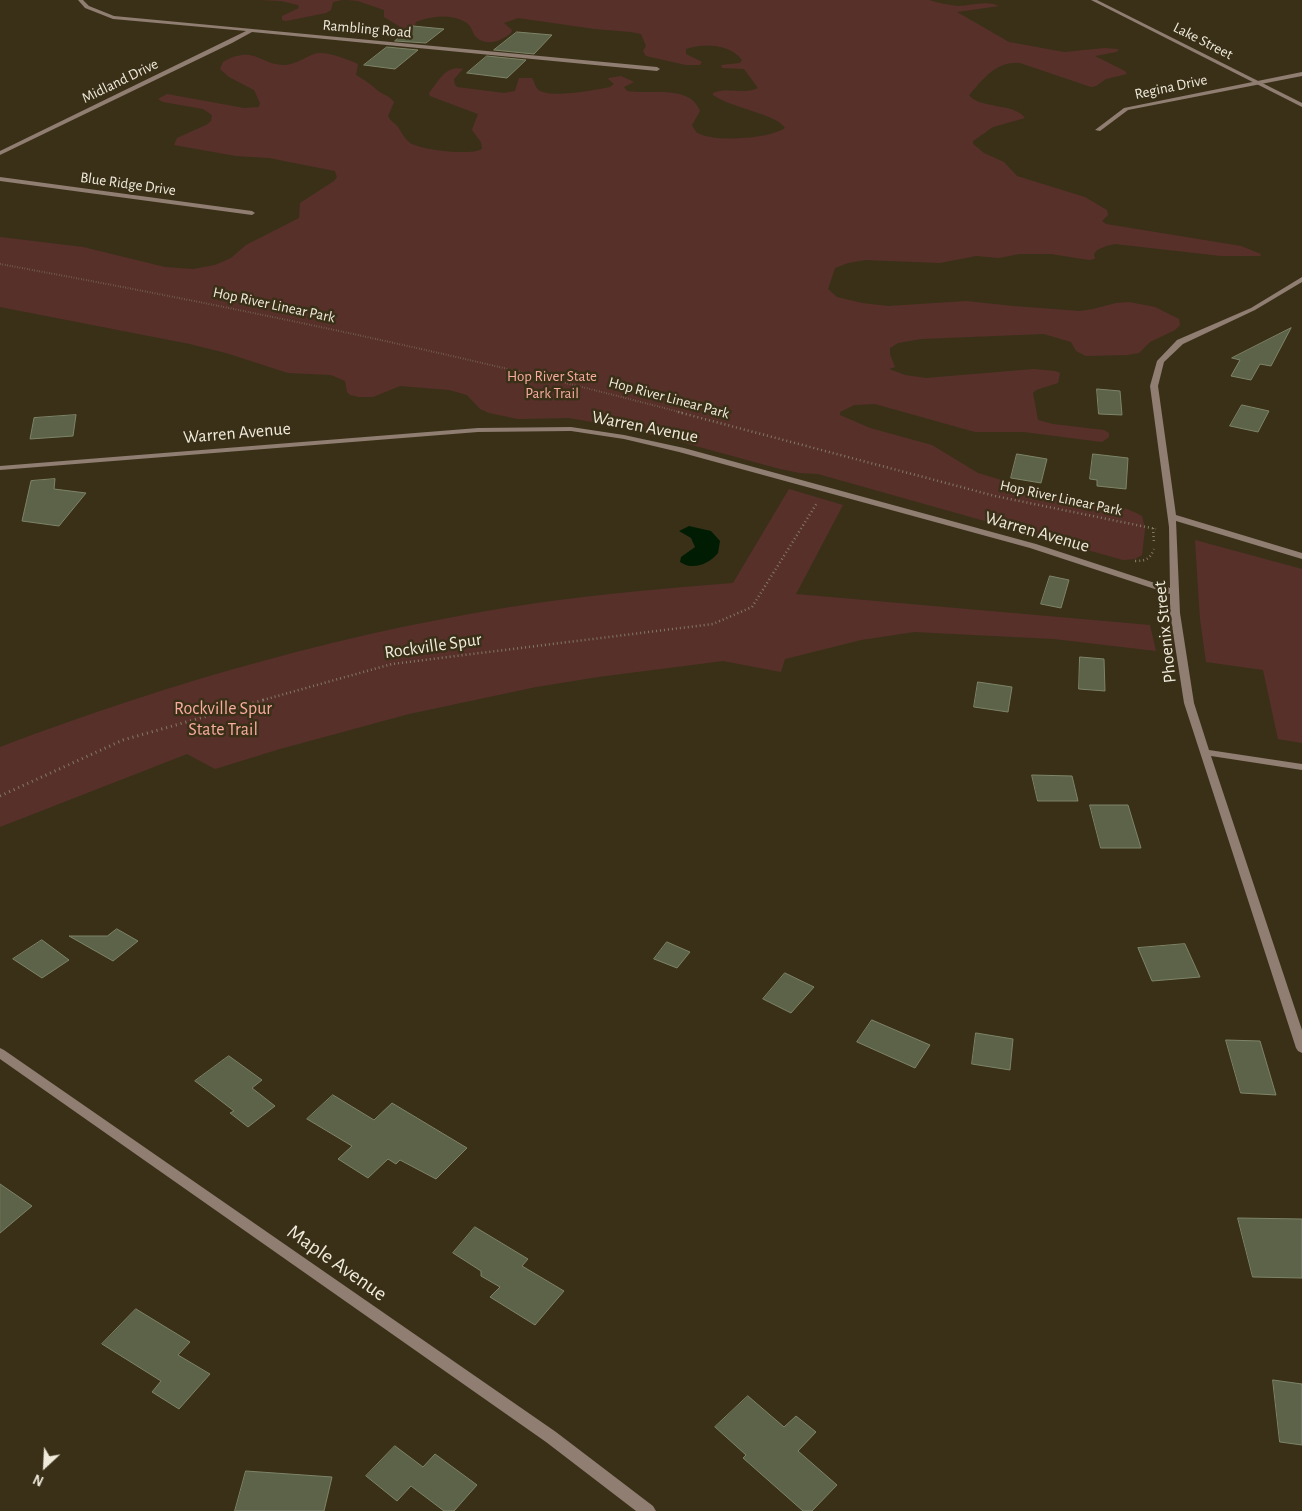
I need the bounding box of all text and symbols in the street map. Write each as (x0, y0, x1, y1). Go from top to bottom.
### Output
street label: Rambling Road (322, 16, 412, 42)
street label: Lake Street (1170, 18, 1236, 64)
street label: Midland Drive (79, 55, 161, 107)
street label: Regina Drive (1133, 71, 1209, 103)
street label: Blue Ridge Drive (79, 168, 177, 200)
street label: Hop River Linear Park (211, 283, 337, 327)
park label: Hop River State Park Trail (507, 367, 597, 402)
street label: Hop River Linear Park (607, 373, 731, 423)
street label: Warren Avenue (590, 406, 700, 448)
street label: Warren Avenue (182, 418, 292, 448)
street label: Hop River Linear Park (998, 476, 1124, 520)
street label: Warren Avenue (982, 507, 1092, 557)
street label: Phoenix Street (1149, 580, 1181, 684)
street label: Rockville Spur (383, 628, 483, 664)
park label: Rockville Spur State Trail (174, 698, 272, 741)
street label: Maple Avenue (282, 1219, 392, 1307)
north arrow (20, 1441, 70, 1491)
text: N (31, 1471, 46, 1488)

